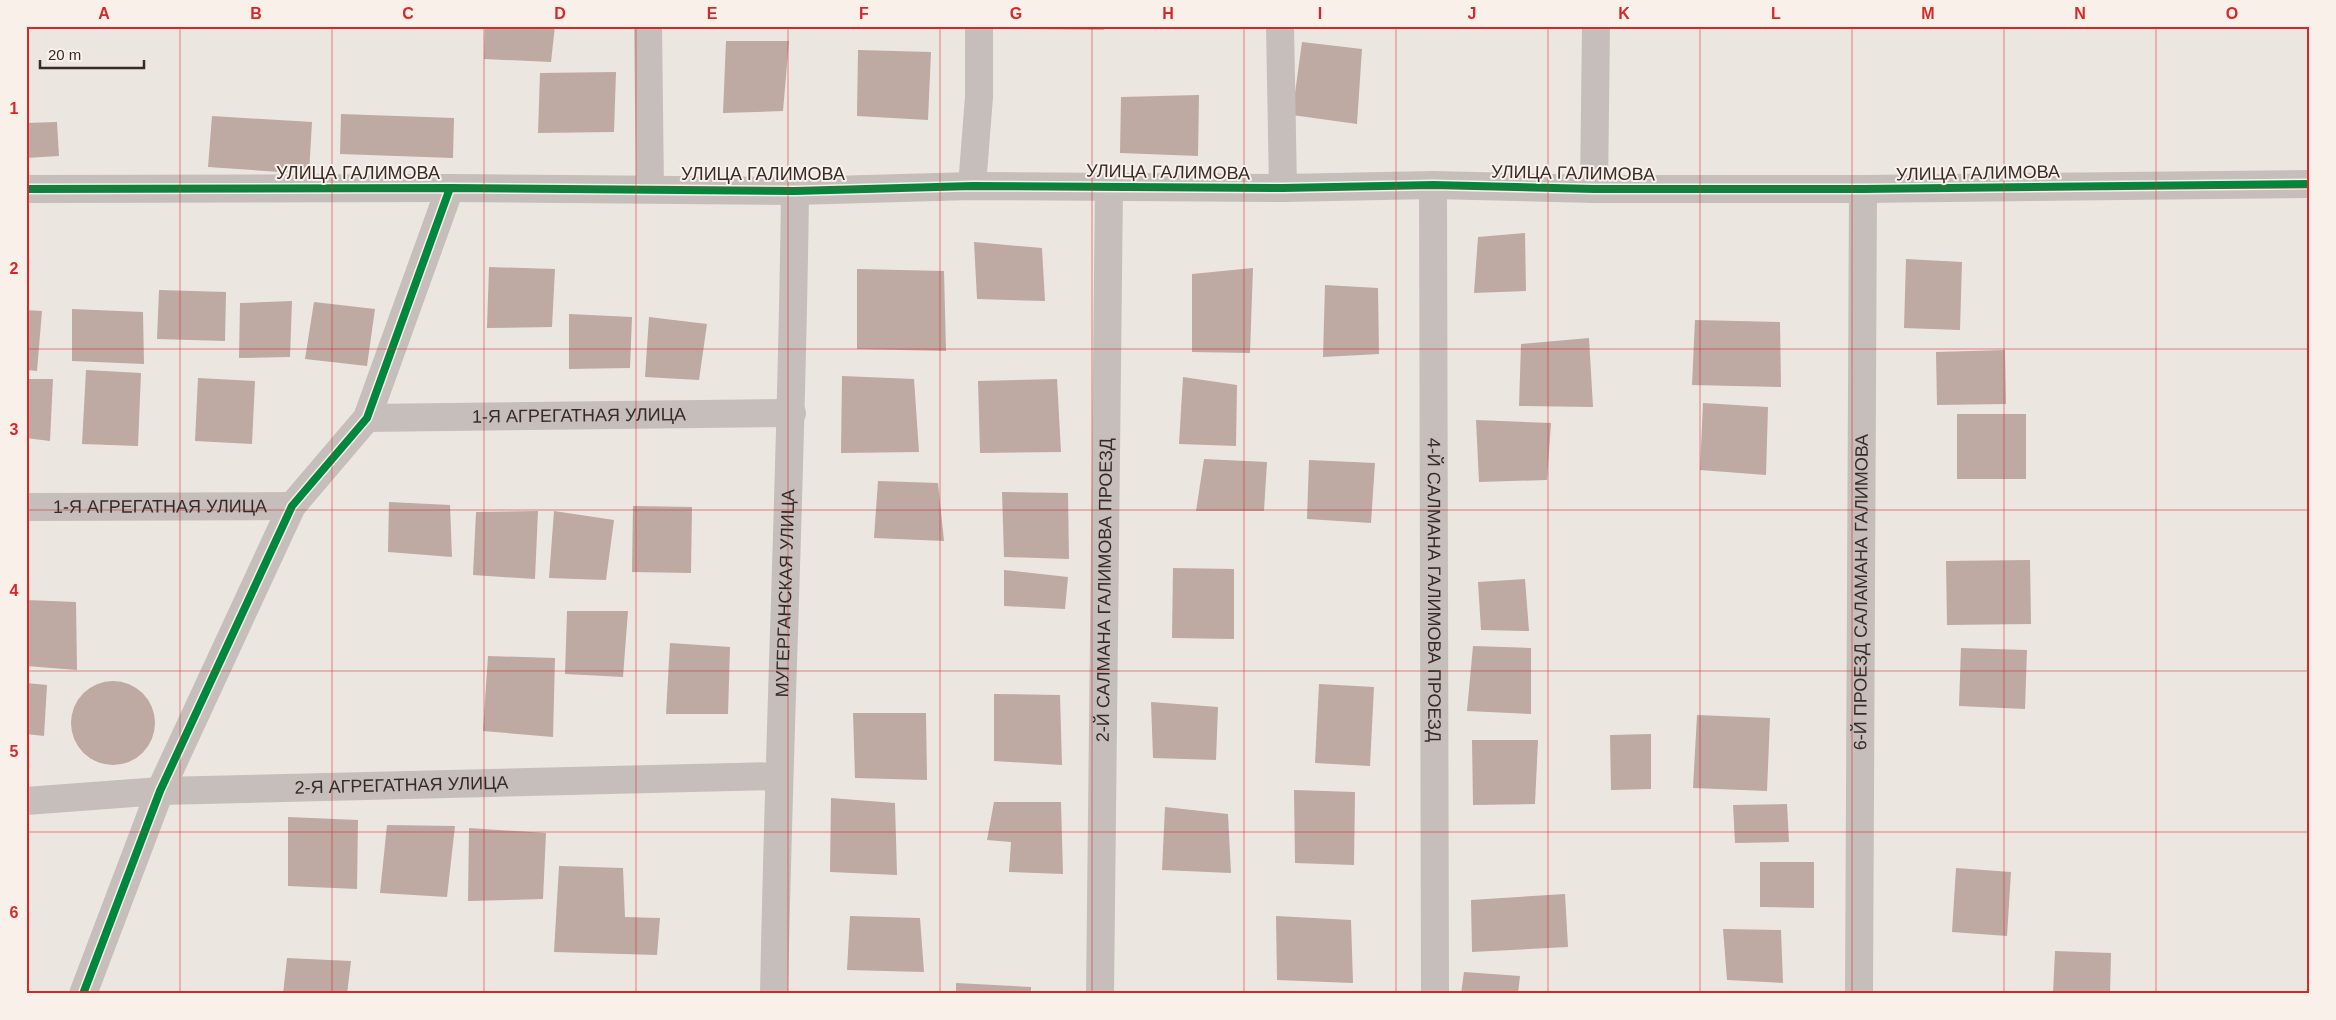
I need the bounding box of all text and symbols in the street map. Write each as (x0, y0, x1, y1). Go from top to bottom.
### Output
text: A (98, 5, 110, 22)
text: B (250, 5, 262, 22)
text: C (402, 5, 414, 22)
text: D (554, 5, 566, 22)
text: E (707, 5, 718, 22)
text: F (859, 5, 869, 22)
text: G (1010, 5, 1022, 22)
text: H (1162, 5, 1174, 22)
text: I (1318, 5, 1322, 22)
text: J (1468, 5, 1476, 22)
text: K (1618, 5, 1630, 22)
text: L (1771, 5, 1781, 22)
text: M (1921, 5, 1935, 22)
text: N (2074, 5, 2086, 22)
text: O (2226, 5, 2238, 22)
scale bar (40, 38, 144, 70)
text: 20 m (48, 46, 81, 63)
text: 1 (10, 100, 19, 117)
street label: УЛИЦА ГАЛИМОВА (1086, 161, 1250, 183)
street label: УЛИЦА ГАЛИМОВА (1491, 162, 1655, 184)
street label: УЛИЦА ГАЛИМОВА (1896, 162, 2060, 184)
street label: УЛИЦА ГАЛИМОВА (276, 163, 440, 183)
street label: УЛИЦА ГАЛИМОВА (681, 164, 845, 184)
text: 2 (10, 260, 19, 277)
street label: 1-Я АГРЕГАТНАЯ УЛИЦА (472, 404, 686, 427)
text: 3 (10, 421, 19, 438)
street label: 6-Й ПРОЕЗД САЛАМАНА ГАЛИМОВА (1849, 434, 1872, 750)
street label: 2-Й САЛМАНА ГАЛИМОВА ПРОЕЗД (1092, 438, 1116, 742)
street label: 4-Й САЛМАНА ГАЛИМОВА ПРОЕЗД (1424, 438, 1445, 742)
street label: МУГЕРГАНСКАЯ УЛИЦА (772, 489, 798, 698)
street label: 1-Я АГРЕГАТНАЯ УЛИЦА (53, 496, 267, 517)
text: 4 (10, 582, 19, 599)
text: 5 (10, 743, 19, 760)
street label: 2-Я АГРЕГАТНАЯ УЛИЦА (294, 773, 509, 798)
text: 6 (10, 904, 19, 921)

